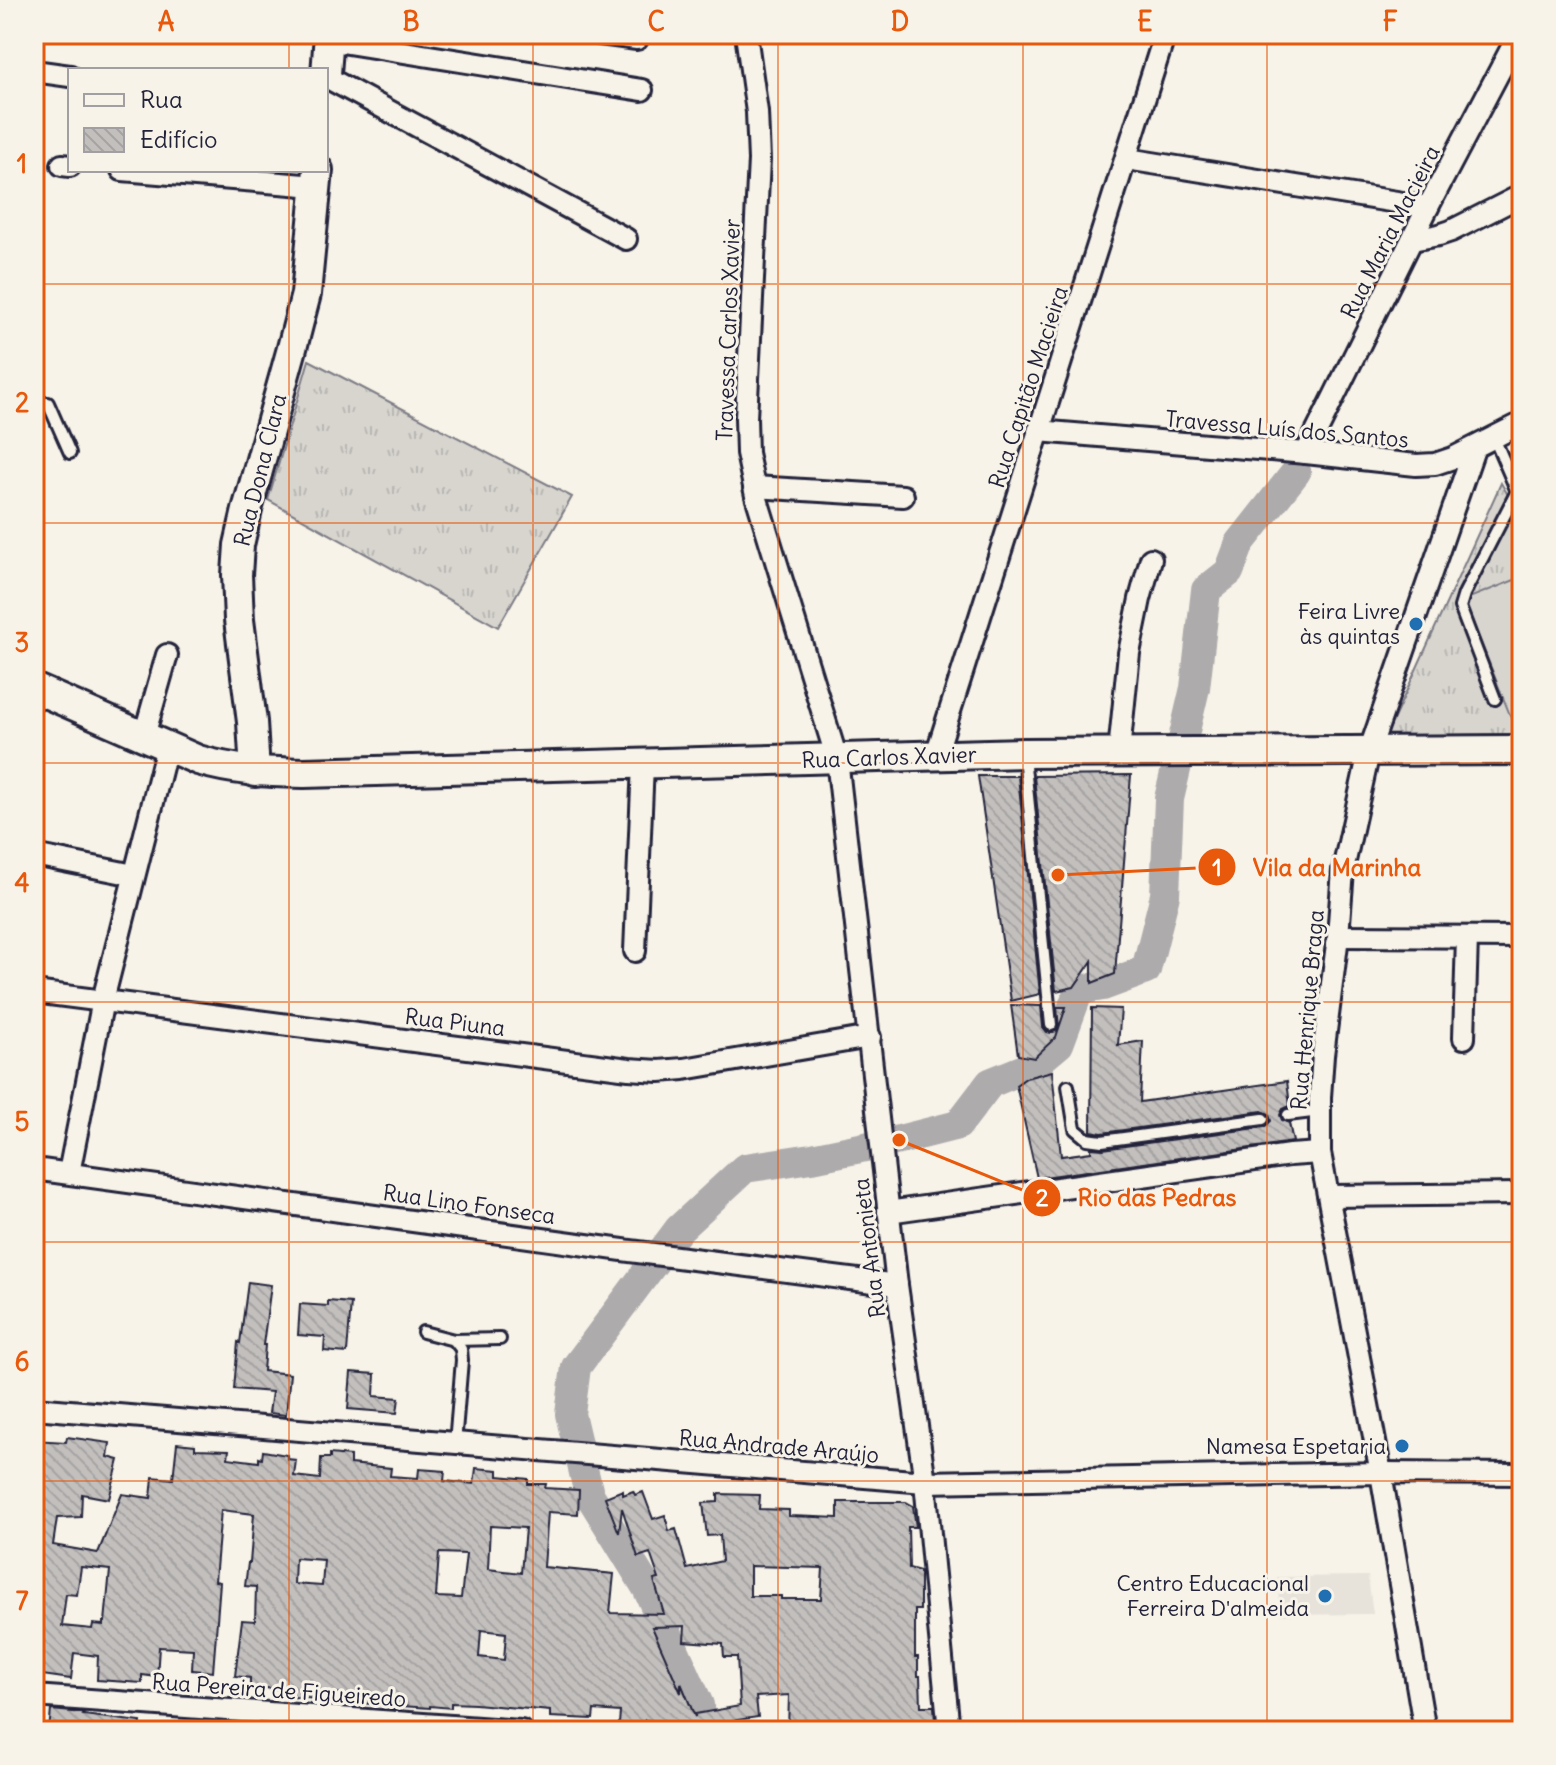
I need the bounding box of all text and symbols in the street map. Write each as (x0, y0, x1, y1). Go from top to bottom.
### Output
text: A (158, 5, 175, 38)
text: B (402, 5, 420, 38)
text: C (647, 5, 665, 38)
text: D (891, 5, 909, 38)
text: E (1137, 5, 1153, 38)
text: F (1383, 5, 1398, 38)
legend (68, 68, 328, 172)
text: Rua (140, 84, 183, 114)
text: Edifício (140, 124, 218, 154)
street label: Rua Maria Macieira (1334, 141, 1446, 323)
text: 1 (17, 147, 27, 180)
street label: Travessa Carlos Xavier (710, 218, 746, 442)
street label: Rua Capitão Macieira (982, 283, 1074, 491)
text: 2 (15, 386, 29, 419)
street label: Rua Dona Clara (228, 391, 292, 549)
street label: Travessa Luís dos Santos (1164, 404, 1410, 454)
place label: Feira Livre às quintas (1298, 597, 1400, 650)
marker: Feira Livre às quintas (1407, 615, 1425, 633)
text: 3 (15, 626, 29, 659)
street label: Rua Carlos Xavier (801, 740, 977, 774)
callout: Vila da Marinha (1197, 843, 1437, 891)
text: 1 (1212, 852, 1222, 882)
text: Vila da Marinha (1253, 852, 1421, 882)
text: 4 (14, 866, 30, 899)
street label: Rua Henrique Braga (1284, 909, 1330, 1111)
street label: Rua Piuna (403, 1002, 507, 1042)
text: 5 (15, 1105, 30, 1138)
callout: Rio das Pedras (1022, 1174, 1253, 1222)
street label: Rua Antonieta (847, 1177, 891, 1319)
street label: Rua Lino Fonseca (381, 1178, 557, 1230)
text: 2 (1035, 1182, 1049, 1212)
text: Rio das Pedras (1078, 1182, 1237, 1212)
text: 6 (14, 1345, 30, 1378)
street label: Rua Andrade Araújo (678, 1423, 880, 1469)
place label: Namesa Espetaria (1206, 1432, 1386, 1460)
marker: Namesa Espetaria (1393, 1437, 1411, 1455)
place label: Centro Educacional Ferreira D'almeida (1116, 1569, 1309, 1622)
text: 7 (16, 1584, 29, 1617)
marker: Centro Educacional Ferreira D'almeida (1316, 1587, 1334, 1605)
street label: Rua Pereira de Figueiredo (151, 1667, 407, 1713)

